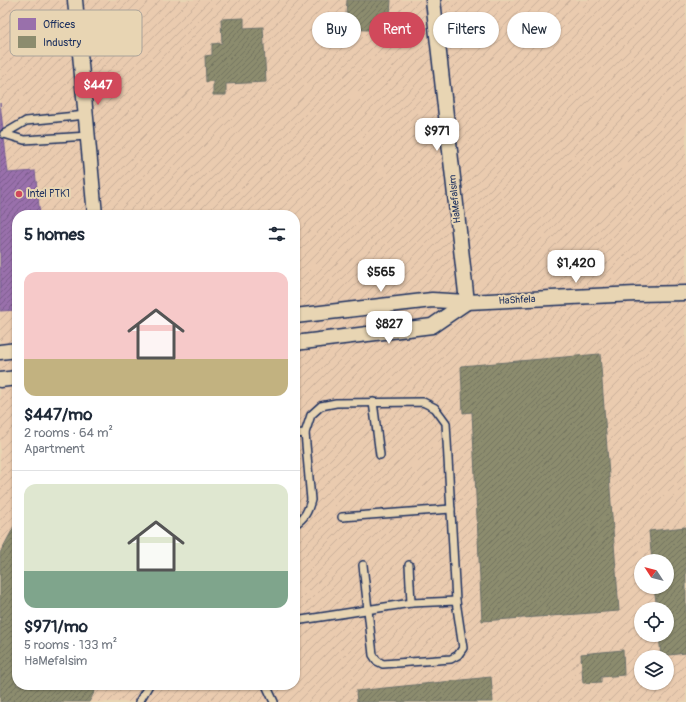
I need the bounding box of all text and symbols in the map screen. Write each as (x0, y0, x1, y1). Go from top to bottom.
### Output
legend (10, 10, 142, 56)
chip: Buy (312, 12, 361, 48)
chip: Rent (369, 12, 425, 48)
chip: Filters (433, 12, 499, 48)
chip: New (507, 12, 561, 48)
text: Offices (43, 18, 75, 31)
text: Industry (43, 36, 82, 49)
pin: $447 (74, 72, 122, 106)
text: $447 (83, 77, 113, 93)
pin: $971 (413, 118, 461, 152)
text: $971 (424, 123, 450, 139)
street label: HaMefalsim (446, 174, 464, 224)
place label: Intel PTK1 (27, 188, 70, 200)
marker: Intel PTK1 (14, 189, 24, 199)
icon: filters (266, 223, 288, 245)
text: 5 homes (24, 224, 85, 245)
pin: $1,420 (543, 250, 609, 284)
text: $1,420 (556, 255, 596, 271)
pin: $565 (357, 259, 405, 293)
text: $565 (367, 264, 395, 280)
street label: HaShfela (498, 293, 536, 307)
icon: home (120, 298, 192, 370)
pin: $827 (365, 311, 413, 345)
text: $827 (375, 316, 403, 332)
text: $447/mo (24, 404, 92, 425)
text: 2 rooms · 64 m² (24, 425, 113, 441)
text: Apartment (24, 441, 85, 457)
icon: home (120, 510, 192, 582)
north arrow (634, 554, 674, 594)
map controls (634, 554, 674, 690)
button: locate (634, 602, 674, 642)
text: $971/mo (24, 616, 88, 637)
text: 5 rooms · 133 m² (24, 637, 117, 653)
button: layers (634, 650, 674, 690)
text: HaMefalsim (24, 653, 87, 669)

